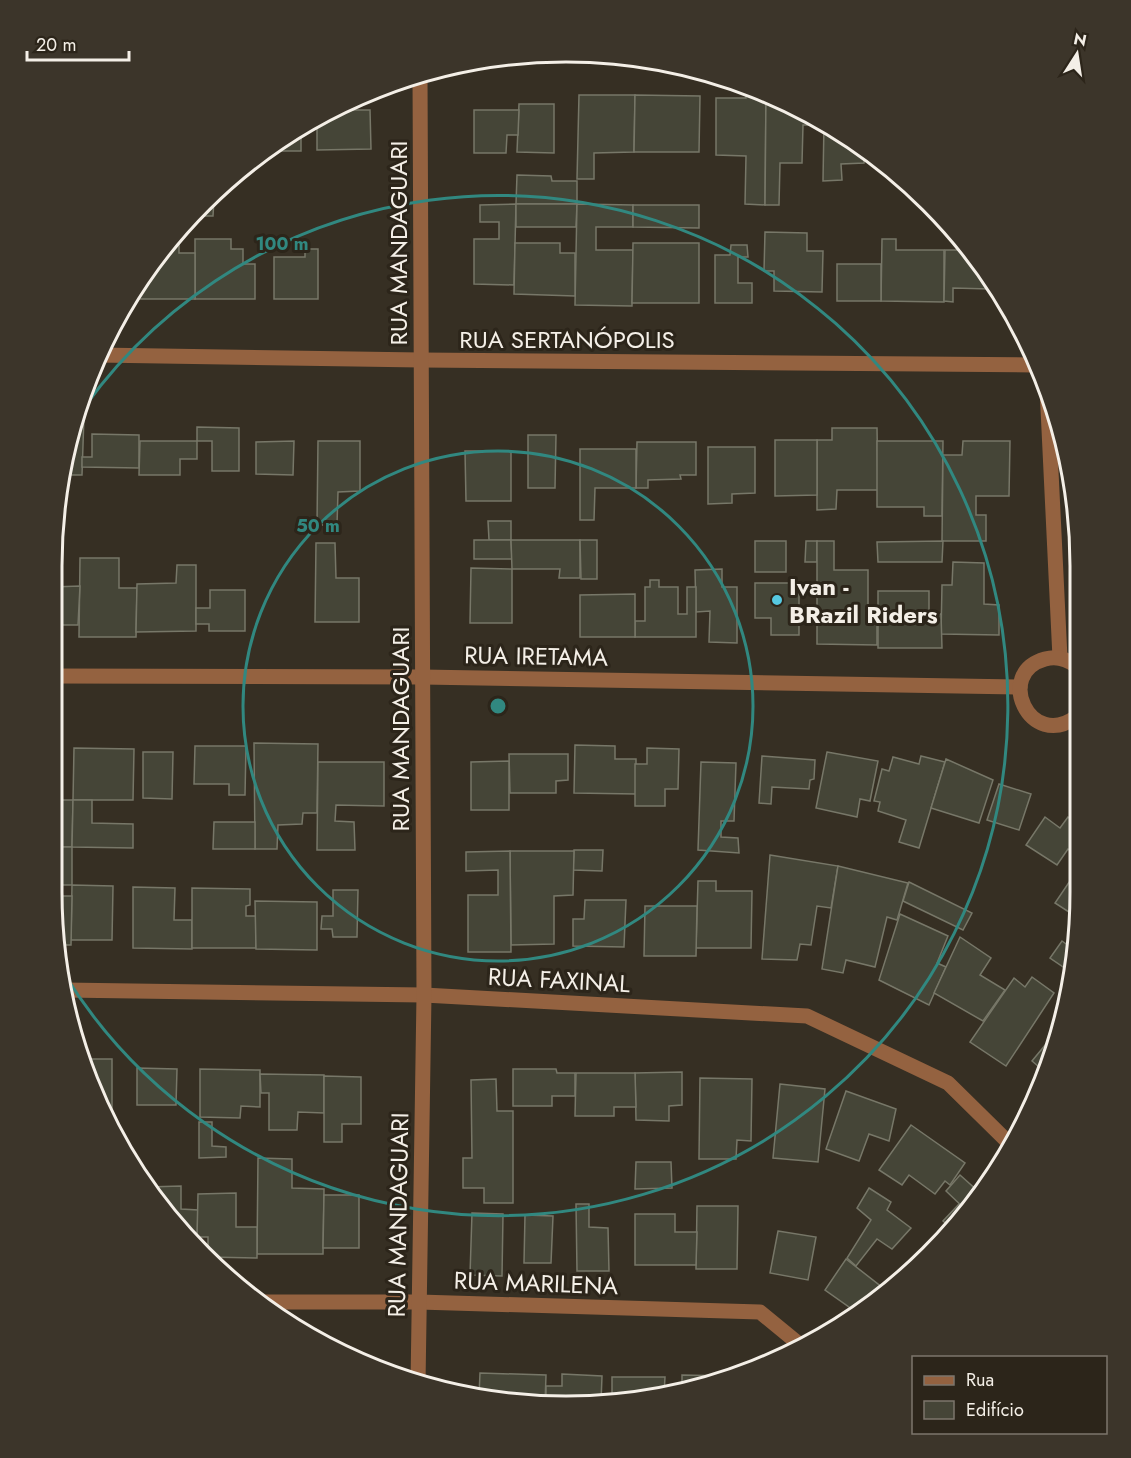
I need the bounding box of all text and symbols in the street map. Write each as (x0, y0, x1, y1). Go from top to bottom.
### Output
scale bar (27, 24, 129, 62)
north arrow (1047, 24, 1107, 84)
text: N (1071, 27, 1089, 52)
text: 20 m (36, 32, 76, 58)
street label: RUA MANDAGUARI (381, 141, 416, 345)
text: 100 m (255, 231, 309, 257)
street label: RUA SERTANÓPOLIS (459, 322, 675, 357)
text: 50 m (296, 513, 340, 539)
place label: Ivan - BRazil Riders (789, 569, 938, 632)
marker: Ivan - BRazil Riders (770, 593, 784, 607)
street label: RUA MANDAGUARI (383, 627, 418, 831)
street label: RUA IRETAMA (464, 637, 608, 675)
centre of rings (488, 696, 508, 716)
street label: RUA FAXINAL (487, 959, 631, 1001)
street label: RUA MANDAGUARI (379, 1112, 417, 1318)
street label: RUA MARILENA (453, 1263, 619, 1303)
legend (912, 1356, 1107, 1434)
text: Rua (966, 1367, 994, 1393)
text: Edifício (966, 1397, 1024, 1423)

